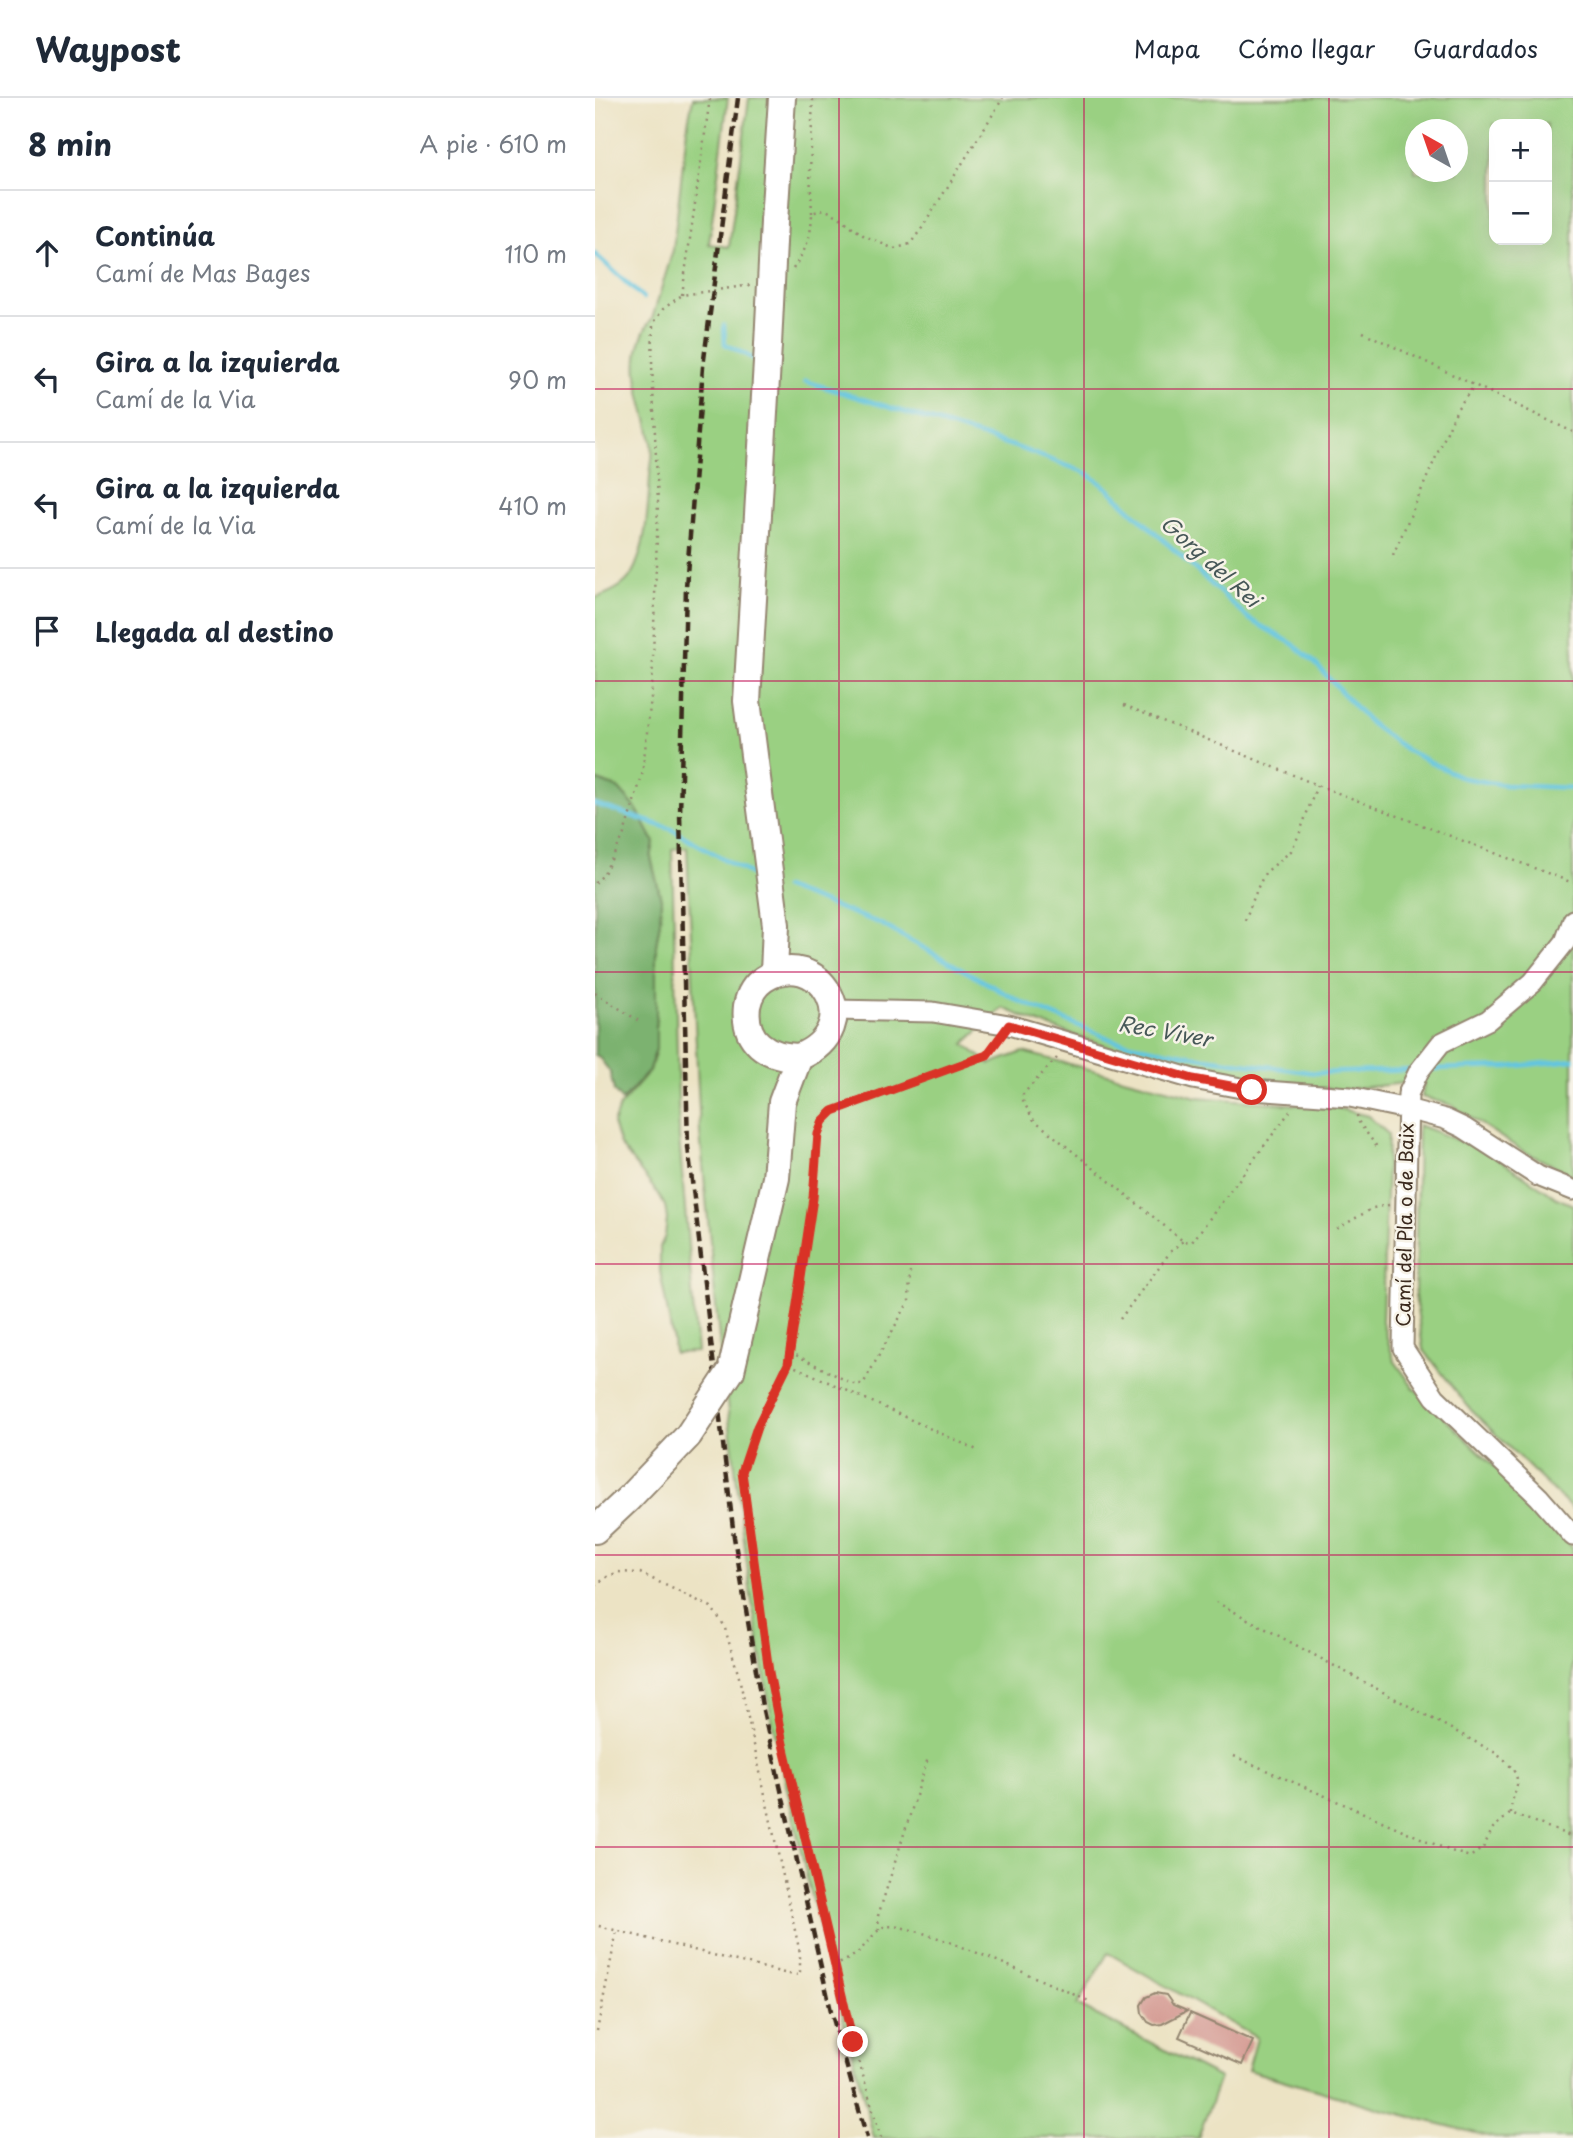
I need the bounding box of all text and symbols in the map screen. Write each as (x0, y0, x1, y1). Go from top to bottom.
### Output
text: Waypost (35, 23, 181, 73)
text: Mapa (1134, 30, 1200, 66)
text: Cómo llegar (1238, 30, 1375, 66)
text: Guardados (1413, 30, 1538, 66)
north arrow (1405, 119, 1468, 182)
map controls (1489, 119, 1552, 245)
button: + (1489, 119, 1552, 182)
text: 8 min (28, 121, 112, 166)
text: A pie · 610 m (420, 126, 567, 161)
button: − (1489, 182, 1552, 245)
text: Continúa (95, 216, 215, 255)
icon: ahead (28, 234, 66, 272)
text: 110 m (505, 236, 567, 271)
text: Camí de Mas Bages (95, 255, 311, 290)
text: Gira a la izquierda (95, 342, 340, 381)
icon: left (28, 360, 66, 398)
text: 90 m (508, 362, 567, 397)
text: Camí de la Via (95, 381, 255, 416)
text: Gira a la izquierda (95, 468, 340, 507)
icon: left (28, 486, 66, 524)
text: 410 m (498, 488, 567, 523)
text: Camí de la Via (95, 507, 255, 542)
water label: Gorg del Rei (1154, 507, 1270, 616)
icon: arrive (28, 612, 66, 650)
text: Llegada al destino (95, 612, 334, 651)
water label: Rec Viver (1116, 1006, 1217, 1054)
route start (1236, 1074, 1267, 1105)
street label: Camí del Pla o de Baix (1388, 1123, 1420, 1327)
route end (837, 2026, 868, 2057)

